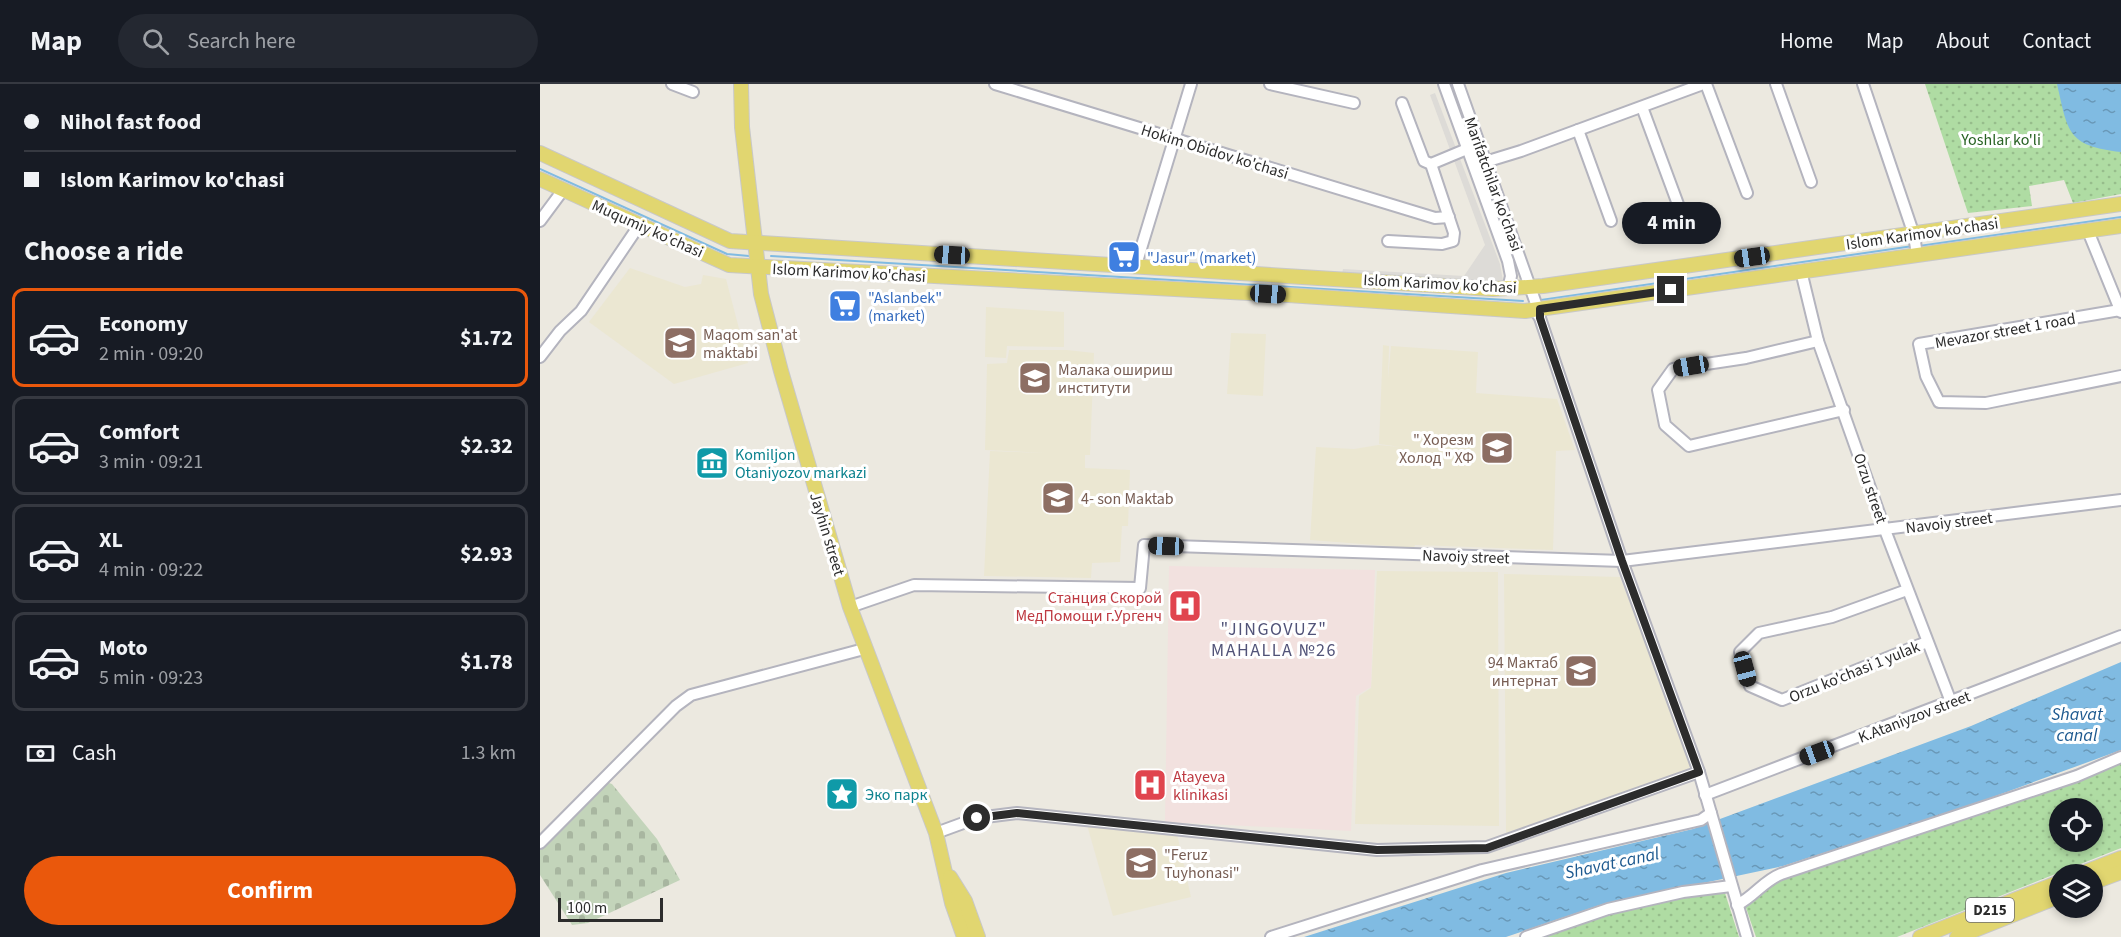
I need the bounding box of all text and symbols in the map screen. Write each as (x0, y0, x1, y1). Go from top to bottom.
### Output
search box (118, 14, 538, 68)
text: Map (30, 21, 82, 61)
icon: search (139, 25, 172, 58)
text: Search here (187, 25, 296, 57)
text: Home (1780, 26, 1833, 56)
text: Map (1866, 26, 1904, 56)
text: About (1937, 26, 1989, 56)
text: Contact (2022, 26, 2091, 56)
text: Nihol fast food (60, 106, 201, 138)
street label: Marifatchilar ko'chasi (1459, 114, 1528, 255)
street label: Hokim Obidov ko'chasi (1138, 119, 1291, 185)
park label: Yoshlar ko'li (1960, 129, 2041, 151)
text: Islom Karimov ko'chasi (60, 164, 285, 196)
street label: Muqumiy ko'chasi (588, 194, 707, 263)
callout: 4 min (1622, 203, 1720, 245)
text: 4 min (1647, 209, 1696, 237)
street label: Islom Karimov ko'chasi (1845, 212, 2000, 256)
text: Choose a ride (24, 232, 184, 271)
supermarket icon: "Jasur" (market) (1106, 239, 1142, 275)
car (934, 245, 970, 265)
car (1733, 246, 1771, 268)
place label: "Jasur" (market) (1147, 247, 1256, 269)
street label: Islom Karimov ko'chasi (772, 258, 926, 288)
street label: Islom Karimov ko'chasi (1363, 269, 1517, 299)
route end (1657, 276, 1684, 303)
car (1250, 284, 1286, 304)
place label: "Aslanbek" (market) (868, 287, 942, 327)
supermarket icon: "Aslanbek" (market) (827, 288, 863, 324)
text: Economy (99, 308, 188, 340)
street label: Mevazor street 1 road (1933, 308, 2077, 354)
icon: car (27, 311, 81, 365)
text: $1.72 (460, 322, 513, 354)
place label: Maqom san'at maktabi (703, 324, 798, 364)
school or university icon: Maqom san'at maktabi (662, 325, 698, 361)
text: 2 min · 09:20 (99, 340, 203, 368)
car (1672, 354, 1710, 378)
place label: Малака ошириш институти (1058, 359, 1173, 399)
school or university icon: Малака ошириш институти (1017, 360, 1053, 396)
text: Comfort (99, 416, 180, 448)
icon: car (27, 419, 81, 473)
place label: " Хорезм Холод " ХФ (1399, 429, 1474, 469)
text: $2.32 (460, 430, 513, 462)
school or university icon: " Хорезм Холод " ХФ (1479, 430, 1515, 466)
place label: Komiljon Otaniyozov markazi (735, 444, 867, 484)
museum icon: Komiljon Otaniyozov markazi (694, 445, 730, 481)
text: 3 min · 09:21 (99, 448, 203, 476)
street label: Orzu street (1848, 450, 1893, 527)
school or university icon: 4- son Maktab (1040, 480, 1076, 516)
place label: 4- son Maktab (1081, 488, 1174, 510)
street label: Jayhin street (804, 490, 850, 579)
street label: Navoiy street (1904, 507, 1994, 539)
text: XL (99, 524, 123, 556)
icon: car (27, 527, 81, 581)
car (1148, 536, 1184, 556)
text: $2.93 (460, 538, 513, 570)
street label: Navoiy street (1422, 544, 1511, 570)
text: 4 min · 09:22 (99, 556, 203, 584)
place label: Станция Скорой МедПомощи г.Ургенч (1015, 587, 1162, 627)
hospital icon: Станция Скорой МедПомощи г.Ургенч (1167, 588, 1203, 624)
district label: "JINGOVUZ" MAHALLA №26 (1211, 617, 1337, 663)
text: Moto (99, 632, 148, 664)
icon: car (27, 635, 81, 689)
street label: Orzu ko'chasi 1 yulak (1786, 636, 1923, 708)
text: $1.78 (460, 646, 513, 678)
car (1732, 649, 1758, 689)
place label: 94 Мактаб интернат (1488, 652, 1558, 692)
school or university icon: 94 Мактаб интернат (1563, 653, 1599, 689)
text: 5 min · 09:23 (99, 664, 203, 692)
street label: K.Ataniyzov street (1855, 685, 1974, 749)
water label: Shavat canal (2051, 702, 2104, 748)
icon: cash (24, 737, 57, 770)
text: Cash (72, 737, 117, 769)
car (1797, 738, 1837, 768)
text: 1.3 km (461, 739, 516, 767)
place label: Atayeva klinikasi (1173, 766, 1228, 806)
hospital icon: Atayeva klinikasi (1132, 767, 1168, 803)
place icon: Эко парк (824, 776, 860, 812)
place label: Эко парк (865, 784, 927, 806)
map controls (2049, 798, 2103, 918)
button: locate (2049, 798, 2103, 852)
route start (963, 804, 990, 831)
water label: Shavat canal (1563, 841, 1662, 886)
place label: "Feruz Tuyhonasi" (1164, 844, 1240, 884)
school or university icon: "Feruz Tuyhonasi" (1123, 845, 1159, 881)
button: Confirm (24, 856, 516, 925)
button: layers (2049, 864, 2103, 918)
scale bar (558, 895, 663, 922)
text: 100 m (567, 897, 607, 919)
road number: D215 (1966, 898, 2014, 922)

